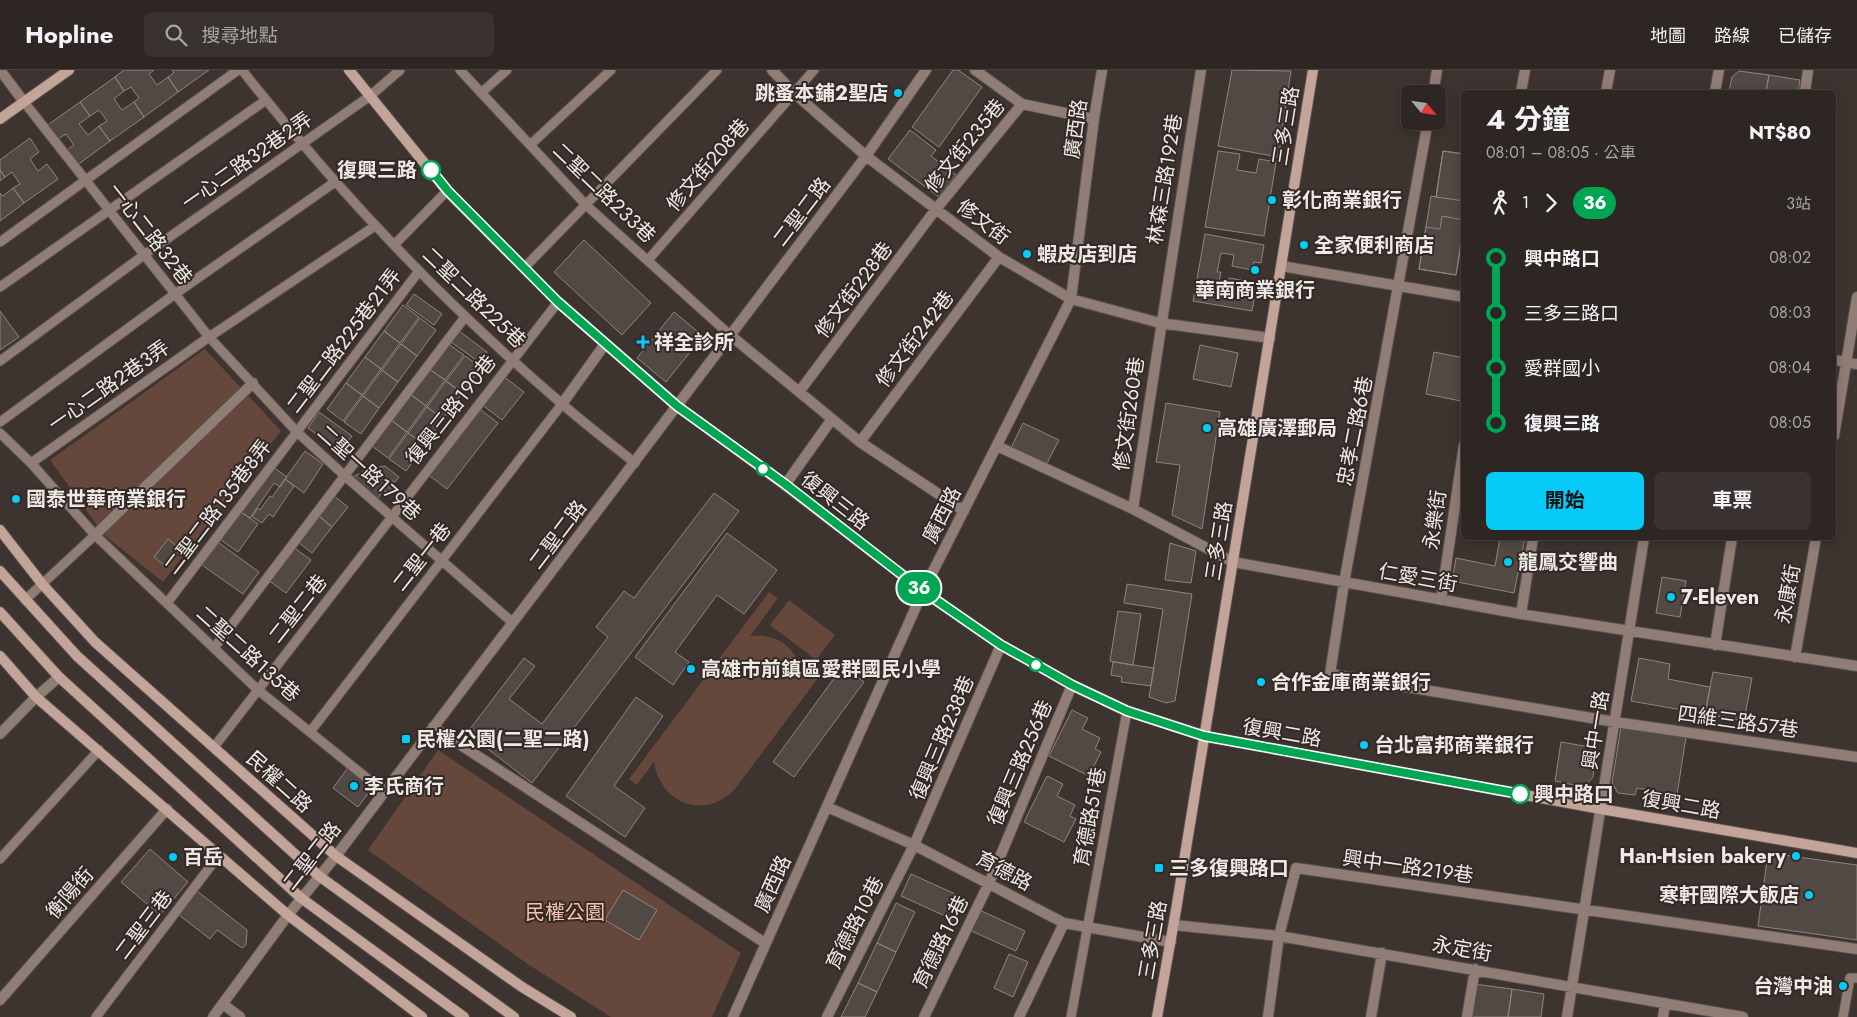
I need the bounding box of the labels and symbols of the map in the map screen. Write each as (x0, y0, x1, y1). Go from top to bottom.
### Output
place label: 跳蚤本鋪2聖店 (755, 79, 888, 108)
street label: 三多三路 (1265, 84, 1307, 168)
north arrow (1401, 85, 1446, 130)
marker: 跳蚤本鋪2聖店 (892, 87, 904, 99)
street label: 修文街235巷 (918, 93, 1012, 199)
street label: 廣西路 (1057, 97, 1095, 161)
street label: 一心二路32巷2弄 (176, 105, 318, 217)
street label: 修文街208巷 (660, 112, 756, 218)
street label: 林森三路192巷 (1140, 112, 1190, 246)
street label: 二聖二路233巷 (546, 136, 662, 250)
place label: 復興三路 (337, 156, 417, 185)
marker: 復興三路 (421, 160, 441, 180)
street label: 二聖二路 (766, 171, 838, 253)
street label: 一心二路32巷 (101, 177, 199, 291)
place label: 彰化商業銀行 (1282, 186, 1402, 215)
street label: 修文街 (950, 192, 1016, 252)
marker: 彰化商業銀行 (1266, 194, 1278, 206)
place label: 全家便利商店 (1314, 231, 1434, 260)
street label: 修文街228巷 (808, 236, 900, 344)
marker: 全家便利商店 (1298, 239, 1310, 251)
place label: 蝦皮店到店 (1037, 240, 1137, 269)
street label: 二聖二路225巷 (416, 241, 532, 355)
marker: 蝦皮店到店 (1021, 248, 1033, 260)
street label: 二聖二路225巷21弄 (280, 263, 408, 419)
marker: 華南商業銀行 (1249, 264, 1261, 276)
place label: 華南商業銀行 (1195, 276, 1315, 305)
street label: 修文街242巷 (869, 285, 961, 393)
place label: 祥全診所 (654, 328, 734, 357)
street label: 一心二路2巷3弄 (42, 333, 176, 439)
marker: 祥全診所 (636, 335, 650, 349)
street label: 復興三路190巷 (399, 349, 503, 471)
street label: 修文街260巷 (1107, 355, 1151, 473)
street label: 忠孝二路6巷 (1330, 373, 1380, 489)
place label: 高雄廣澤郵局 (1217, 414, 1337, 443)
street label: 二聖一路179巷 (311, 418, 427, 528)
marker: 高雄廣澤郵局 (1201, 422, 1213, 434)
street label: 二聖二路135巷8弄 (158, 434, 278, 580)
unlabelled marker (756, 462, 770, 476)
street label: 復興三路 (795, 465, 875, 537)
street label: 廣西路 (915, 482, 969, 548)
place label: 國泰世華商業銀行 (26, 485, 186, 514)
street label: 永樂街 (1416, 488, 1454, 552)
marker: 國泰世華商業銀行 (10, 493, 22, 505)
street label: 二聖二路 (522, 494, 594, 576)
street label: 三多三路 (1198, 499, 1240, 583)
street label: 二聖一巷 (386, 517, 458, 597)
place label: 龍鳳交響曲 (1518, 548, 1618, 577)
marker: 龍鳳交響曲 (1502, 556, 1514, 568)
street label: 仁愛三街 (1376, 557, 1460, 599)
street label: 永康街 (1769, 562, 1807, 626)
street label: 二聖二巷 (262, 569, 334, 649)
line badge: 36 (896, 572, 942, 604)
place label: 7-Eleven (1681, 583, 1759, 612)
marker: 7-Eleven (1665, 591, 1677, 603)
street label: 二聖二路135巷 (190, 599, 306, 709)
place label: 高雄市前鎮區愛群國民小學 (701, 655, 941, 684)
unlabelled marker (1029, 658, 1043, 672)
marker: 高雄市前鎮區愛群國民小學 (685, 663, 697, 675)
place label: 合作金庫商業銀行 (1271, 668, 1431, 697)
street label: 復興三路238巷 (903, 671, 981, 805)
marker: 合作金庫商業銀行 (1255, 676, 1267, 688)
street label: 興中一路 (1575, 688, 1617, 772)
street label: 復興三路256巷 (980, 696, 1060, 830)
street label: 四維三路57巷 (1676, 699, 1800, 745)
street label: 復興二路 (1240, 712, 1324, 754)
place label: 民權公園(二聖二路) (416, 725, 590, 754)
place label: 台北富邦商業銀行 (1374, 731, 1534, 760)
marker: 民權公園(二聖二路) (400, 733, 412, 745)
marker: 台北富邦商業銀行 (1358, 739, 1370, 751)
street label: 民權二路 (240, 744, 318, 820)
street label: 育德路51巷 (1067, 765, 1113, 869)
place label: 李氏商行 (364, 772, 444, 801)
marker: 李氏商行 (348, 780, 360, 792)
place label: 興中路口 (1534, 780, 1614, 809)
marker: 興中路口 (1510, 784, 1530, 804)
street label: 復興二路 (1639, 784, 1723, 826)
street label: 二聖二路 (276, 816, 348, 896)
place label: Han-Hsien bakery (1619, 842, 1787, 871)
place label: 百岳 (183, 843, 223, 872)
street label: 興中一路219巷 (1341, 843, 1475, 891)
street label: 育德路 (971, 844, 1037, 898)
marker: Han-Hsien bakery (1790, 850, 1802, 862)
marker: 百岳 (167, 851, 179, 863)
street label: 廣西路 (748, 851, 798, 917)
place label: 三多復興路口 (1169, 854, 1289, 883)
street label: 衡陽街 (39, 861, 101, 925)
marker: 三多復興路口 (1153, 862, 1165, 874)
street label: 育德路10巷 (819, 871, 891, 975)
place label: 寒軒國際大飯店 (1659, 881, 1799, 910)
street label: 二聖三巷 (108, 884, 180, 966)
marker: 寒軒國際大飯店 (1803, 889, 1815, 901)
street label: 育德路16巷 (906, 890, 976, 994)
park label: 民權公園 (525, 898, 605, 927)
street label: 三多三路 (1132, 898, 1174, 982)
street label: 永定街 (1430, 930, 1494, 968)
place label: 台灣中油 (1753, 972, 1833, 1001)
marker: 台灣中油 (1837, 980, 1849, 992)

